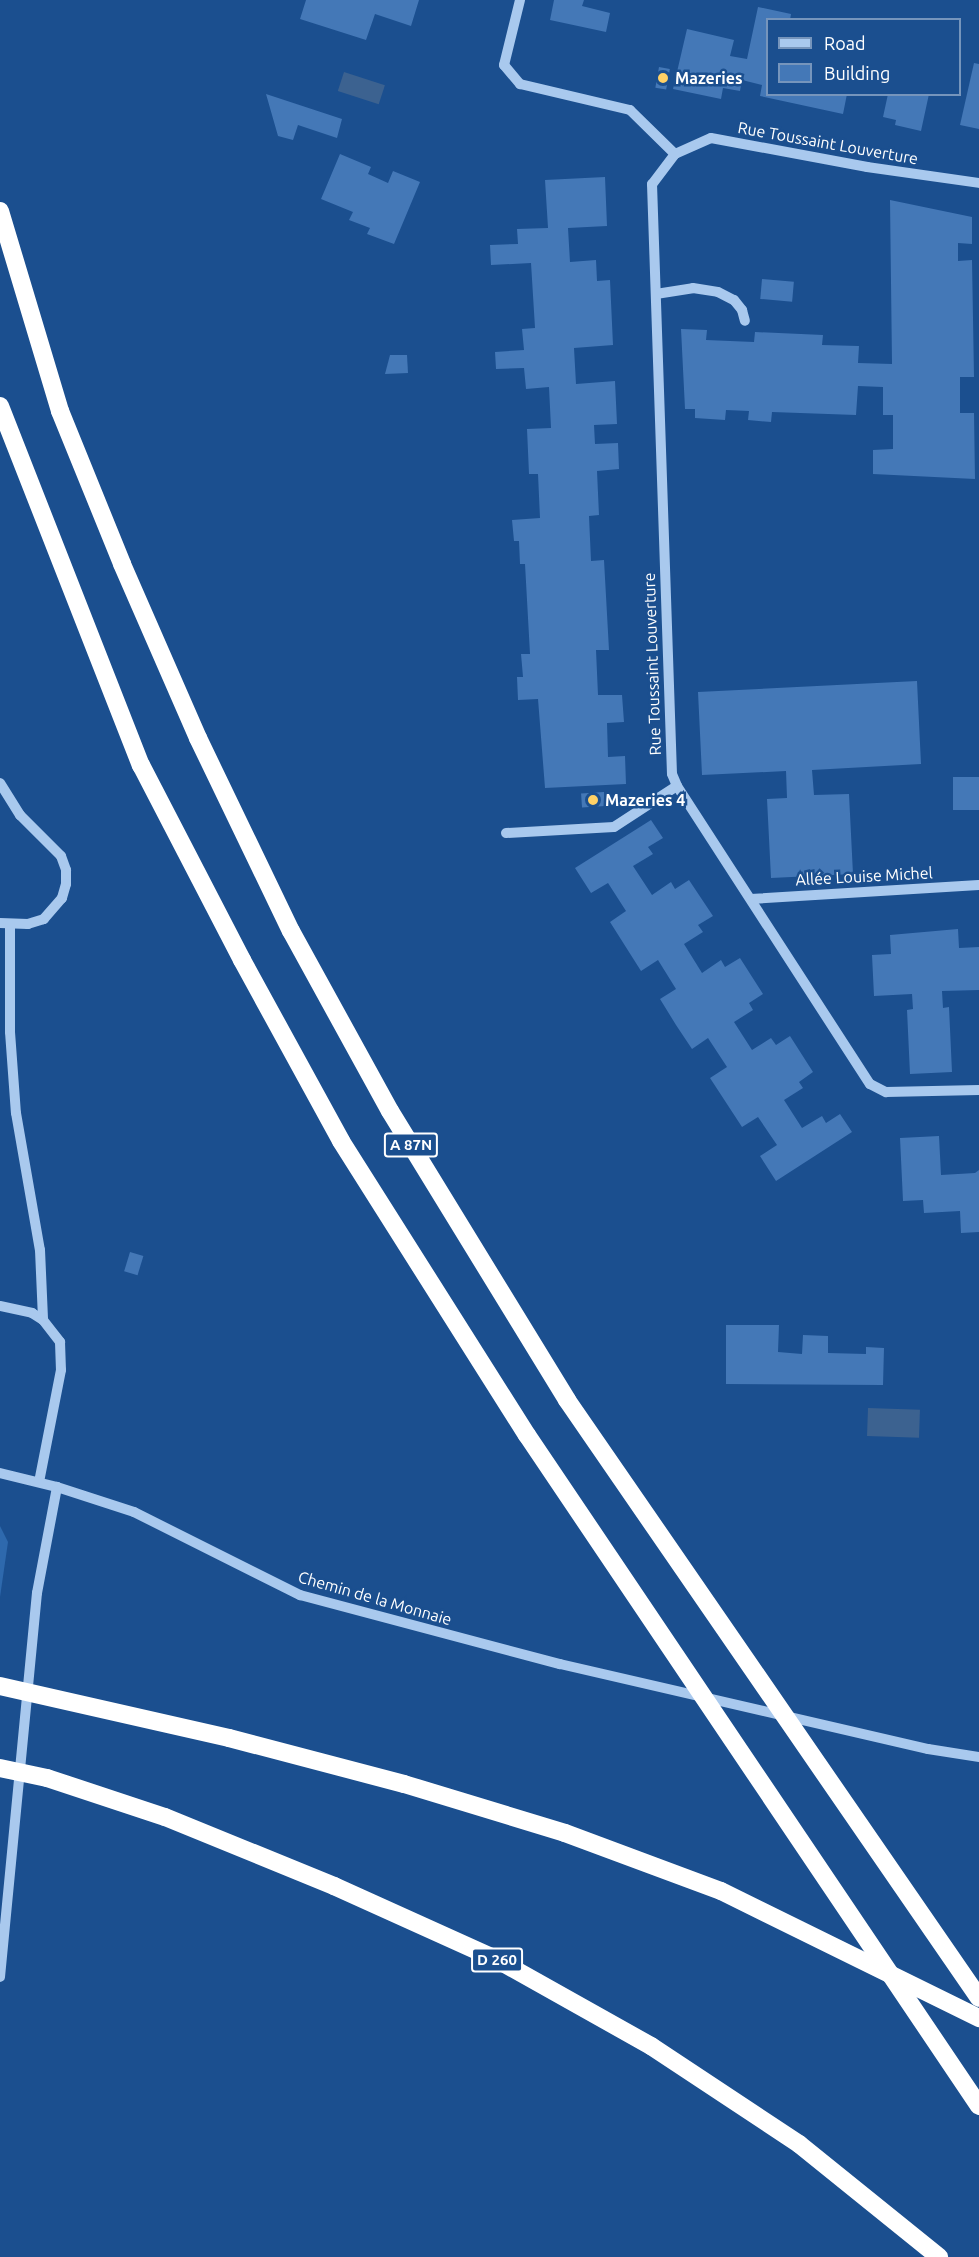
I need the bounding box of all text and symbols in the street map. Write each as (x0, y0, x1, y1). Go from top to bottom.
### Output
legend (766, 18, 961, 96)
text: Road (824, 33, 866, 53)
text: Building (824, 63, 890, 83)
place label: Mazeries (675, 68, 743, 88)
marker: Mazeries (656, 71, 670, 85)
street label: Rue Toussaint Louverture (736, 118, 920, 168)
street label: Rue Toussaint Louverture (639, 572, 665, 756)
place label: Mazeries 4 (605, 790, 685, 810)
marker: Mazeries 4 (586, 793, 600, 807)
street label: Allée Louise Michel (795, 863, 933, 889)
road number: A 87N (382, 1133, 440, 1157)
street label: Chemin de la Monnaie (296, 1567, 454, 1629)
road number: D 260 (470, 1948, 524, 1972)

